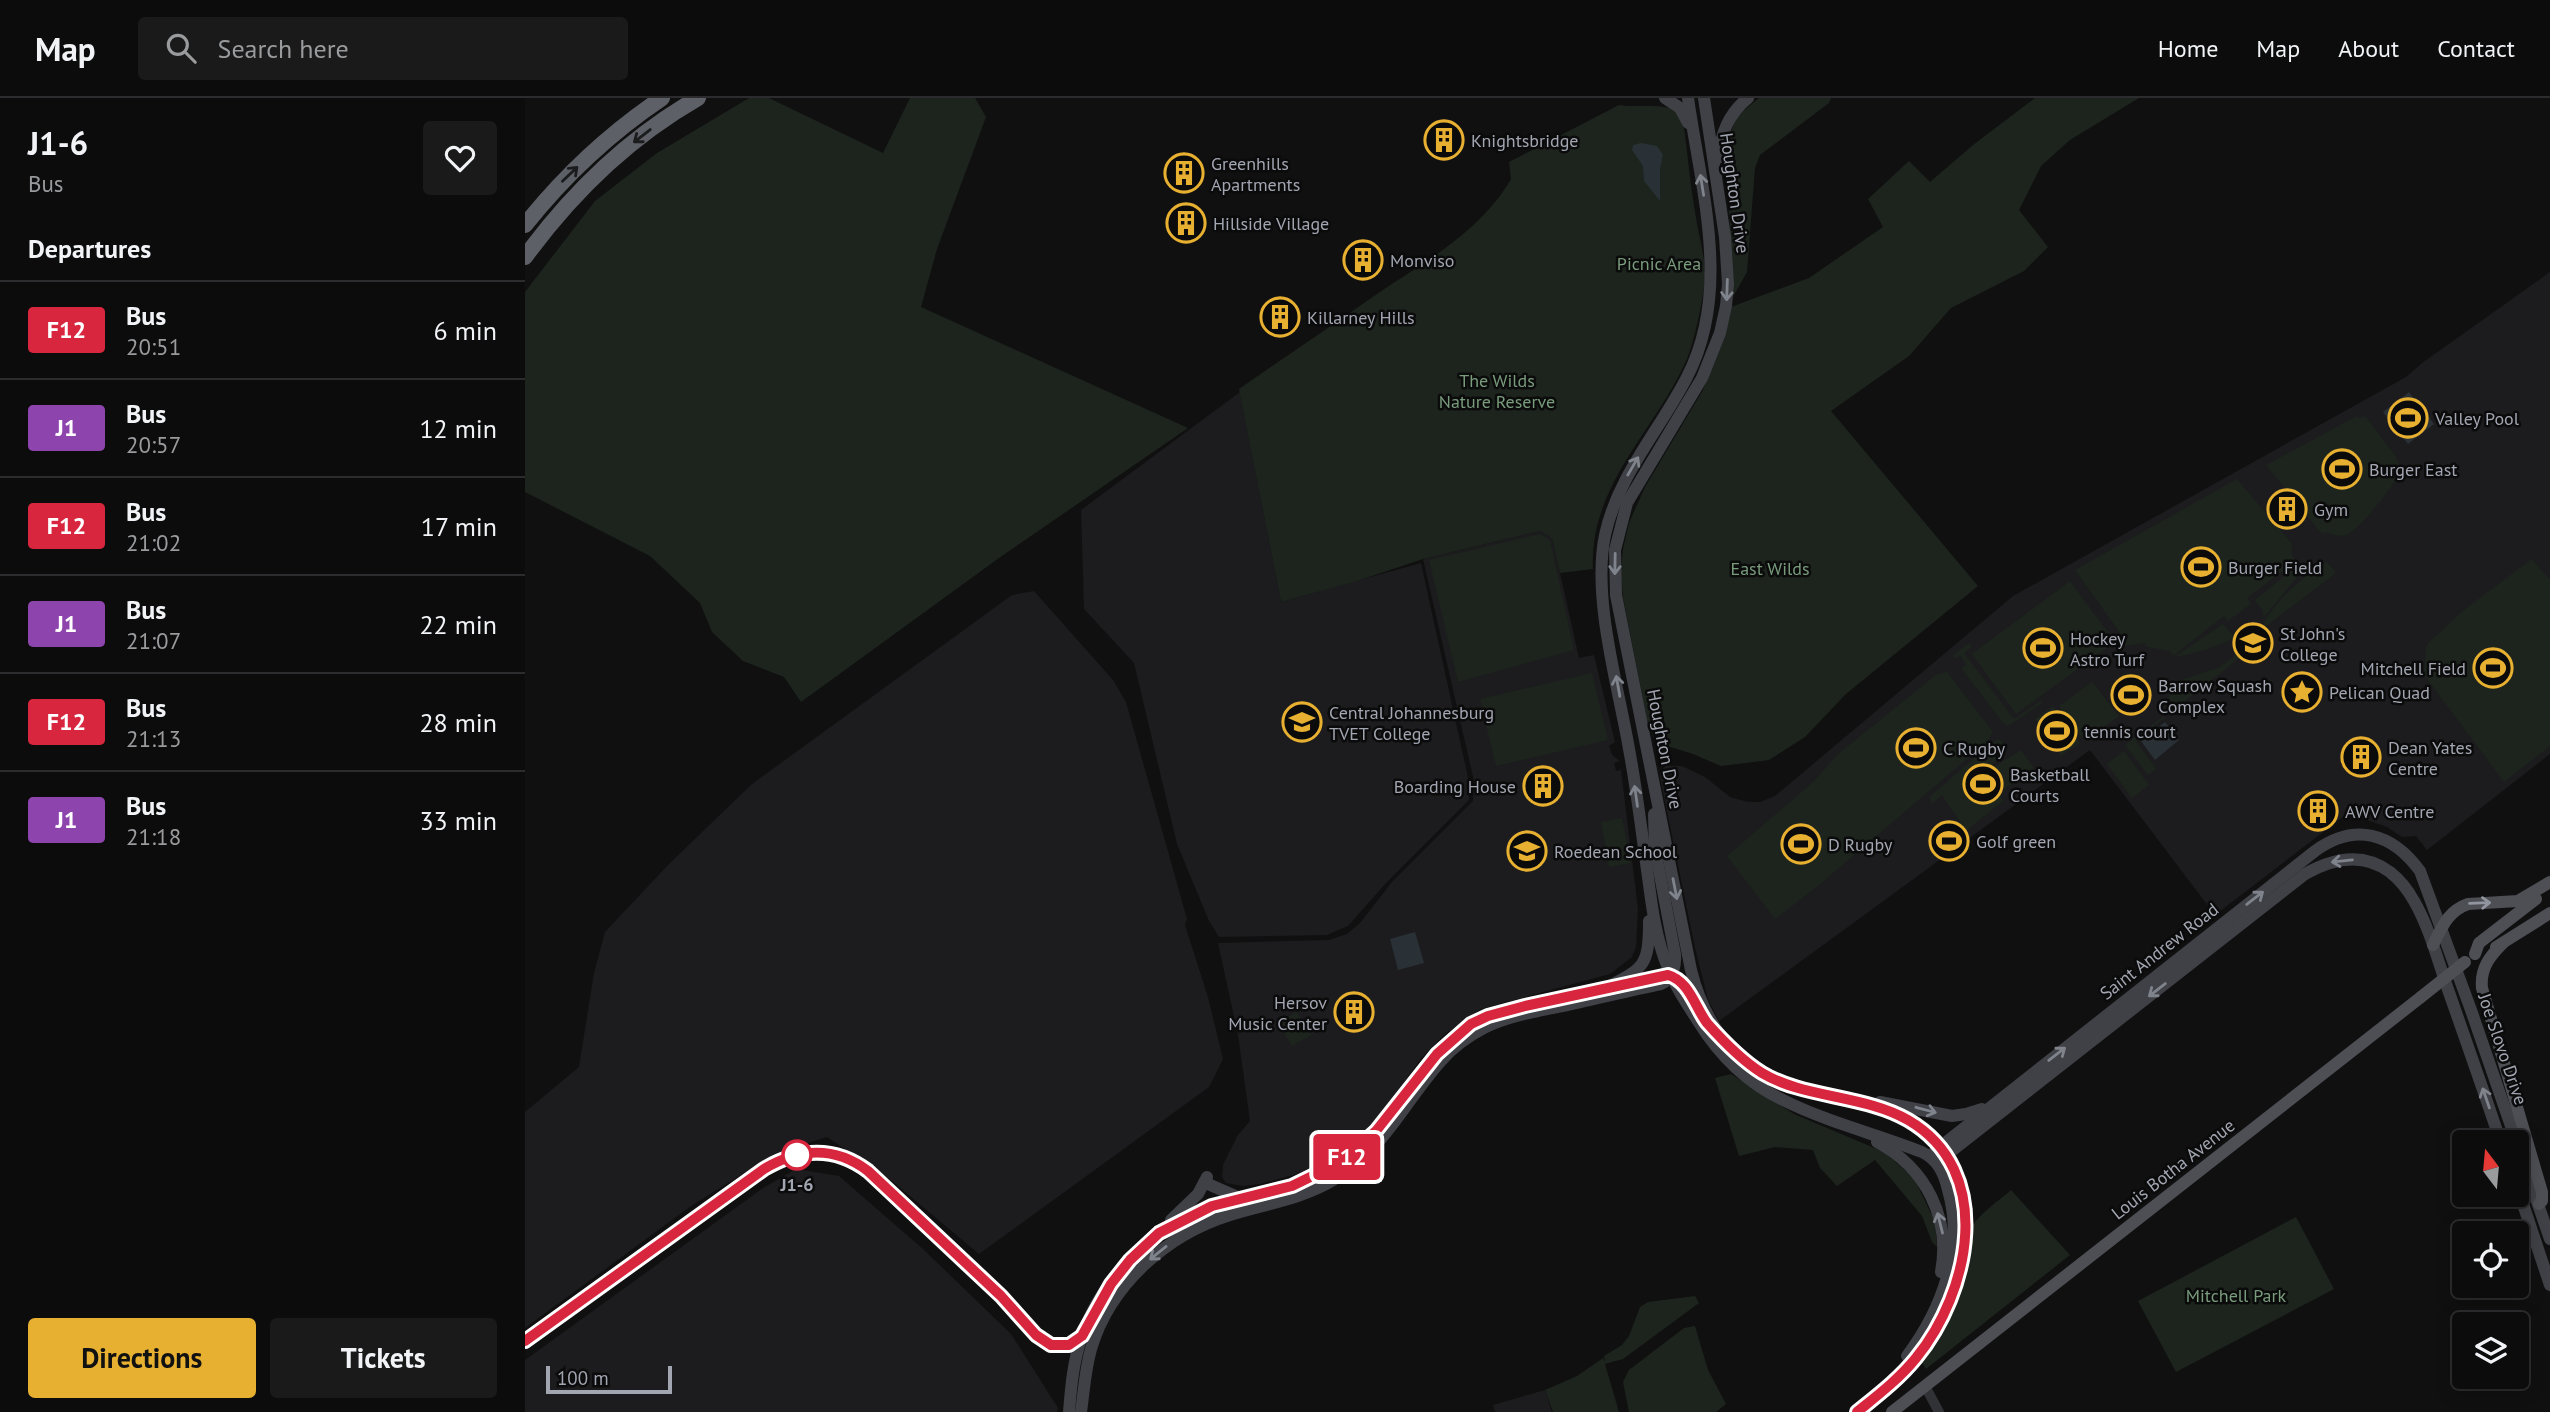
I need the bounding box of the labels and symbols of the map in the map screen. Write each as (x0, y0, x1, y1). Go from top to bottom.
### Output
building icon: Knightsbridge (1423, 119, 1465, 161)
one-way arrow (633, 129, 651, 144)
place label: Knightsbridge (1471, 129, 1579, 152)
street label: Houghton Drive (1715, 131, 1755, 255)
building icon: Greenhills Apartments (1163, 152, 1205, 194)
place label: Greenhills Apartments (1211, 152, 1300, 196)
one-way arrow (561, 166, 578, 183)
one-way arrow (1695, 174, 1708, 197)
building icon: Hillside Village (1165, 202, 1207, 244)
place label: Hillside Village (1213, 212, 1329, 235)
building icon: Monviso (1342, 239, 1384, 281)
place label: Monviso (1390, 249, 1454, 272)
park label: Picnic Area (1617, 252, 1701, 275)
one-way arrow (1721, 279, 1734, 302)
building icon: Killarney Hills (1259, 296, 1301, 338)
place label: Killarney Hills (1307, 306, 1415, 329)
park label: The Wilds Nature Reserve (1439, 369, 1555, 413)
sports icon: Valley Pool (2387, 397, 2429, 439)
place label: Valley Pool (2434, 407, 2520, 430)
sports icon: Burger East (2321, 448, 2363, 490)
one-way arrow (1626, 457, 1640, 477)
place label: Burger East (2369, 458, 2457, 481)
building icon: Gym (2266, 488, 2308, 530)
place label: Gym (2314, 498, 2348, 521)
sports icon: Burger Field (2180, 546, 2222, 588)
one-way arrow (1608, 553, 1621, 576)
place label: Burger Field (2228, 556, 2322, 579)
park label: East Wilds (1731, 557, 1809, 580)
school or university icon: St John's College (2232, 622, 2274, 664)
place label: St John's College (2280, 622, 2345, 666)
sports icon: Hockey Astro Turf (2022, 627, 2064, 669)
place label: Hockey Astro Turf (2070, 627, 2145, 671)
sports icon: Mitchell Field (2472, 647, 2514, 689)
place label: Mitchell Field (2360, 657, 2466, 680)
place icon: Pelican Quad (2281, 671, 2323, 713)
sports icon: Barrow Squash Complex (2110, 674, 2152, 716)
place label: Barrow Squash Complex (2158, 674, 2272, 718)
one-way arrow (1611, 675, 1624, 698)
place label: Pelican Quad (2329, 681, 2430, 704)
street label: Houghton Drive (1642, 687, 1688, 811)
school or university icon: Central Johannesburg TVET College (1281, 701, 1323, 743)
place label: Central Johannesburg TVET College (1329, 701, 1494, 745)
sports icon: tennis court (2036, 710, 2078, 752)
place label: tennis court (2084, 720, 2176, 743)
sports icon: C Rugby (1895, 727, 1937, 769)
building icon: Dean Yates Centre (2340, 736, 2382, 778)
place label: Dean Yates Centre (2388, 736, 2472, 780)
place label: C Rugby (1943, 737, 2006, 760)
sports icon: Basketball Courts (1962, 763, 2004, 805)
place label: Basketball Courts (2010, 763, 2091, 807)
building icon: Boarding House (1522, 765, 1564, 807)
place label: Boarding House (1394, 775, 1516, 798)
one-way arrow (1630, 785, 1643, 808)
building icon: AWV Centre (2297, 790, 2339, 832)
place label: AWV Centre (2345, 800, 2434, 823)
sports icon: Golf green (1928, 820, 1970, 862)
sports icon: D Rugby (1780, 823, 1822, 865)
school or university icon: Roedean School (1506, 830, 1548, 872)
place label: Golf green (1976, 830, 2056, 853)
place label: D Rugby (1828, 833, 1893, 856)
place label: Roedean School (1554, 840, 1678, 863)
one-way arrow (2331, 854, 2353, 867)
one-way arrow (1668, 877, 1682, 900)
one-way arrow (2245, 891, 2264, 906)
one-way arrow (2468, 897, 2491, 910)
street label: Saint Andrew Road (2095, 898, 2223, 1004)
one-way arrow (2149, 983, 2167, 998)
street label: Joe Slovo Drive (2473, 989, 2533, 1108)
place label: Hersov Music Center (1228, 991, 1327, 1035)
building icon: Hersov Music Center (1333, 991, 1375, 1033)
one-way arrow (2047, 1046, 2066, 1061)
one-way arrow (2479, 1088, 2491, 1110)
one-way arrow (1914, 1104, 1937, 1117)
street label: Louis Botha Avenue (2107, 1114, 2239, 1224)
north arrow (2452, 1130, 2529, 1208)
line badge: F12 (1307, 1134, 1387, 1180)
marker: J1-6 (782, 1140, 812, 1170)
place label: J1-6 (780, 1173, 813, 1196)
one-way arrow (1933, 1212, 1946, 1235)
one-way arrow (1149, 1245, 1167, 1261)
park label: Mitchell Park (2186, 1284, 2287, 1307)
scale bar (546, 1363, 672, 1395)

